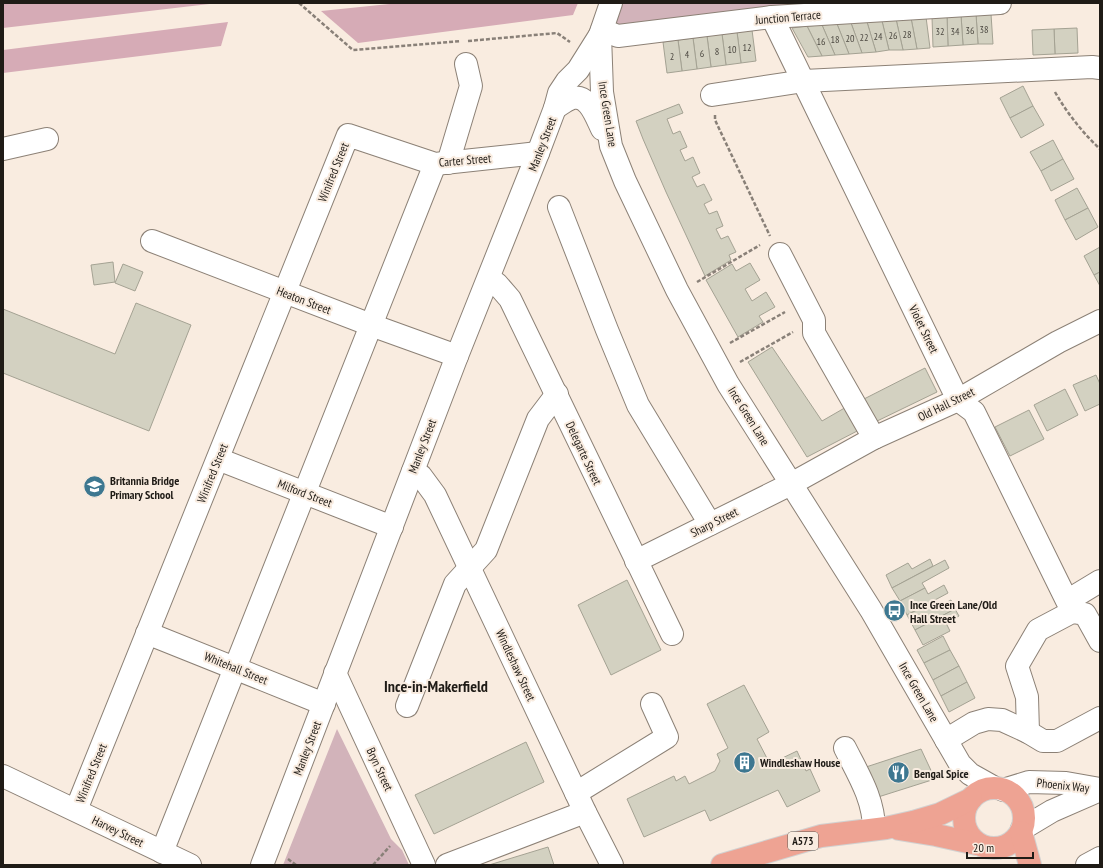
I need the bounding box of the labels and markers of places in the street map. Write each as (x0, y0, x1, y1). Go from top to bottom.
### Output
place label: Britannia Bridge Primary School (110, 473, 179, 502)
school or university icon: Britannia Bridge Primary School (82, 474, 108, 500)
place label: Ince Green Lane/Old Hall Street (910, 597, 997, 626)
bus stop icon: Ince Green Lane/Old Hall Street (881, 598, 907, 624)
building icon: Windleshaw House (731, 749, 757, 775)
place label: Windleshaw House (759, 755, 840, 770)
restaurant icon: Bengal Spice (886, 760, 912, 786)
place label: Bengal Spice (914, 766, 969, 781)

